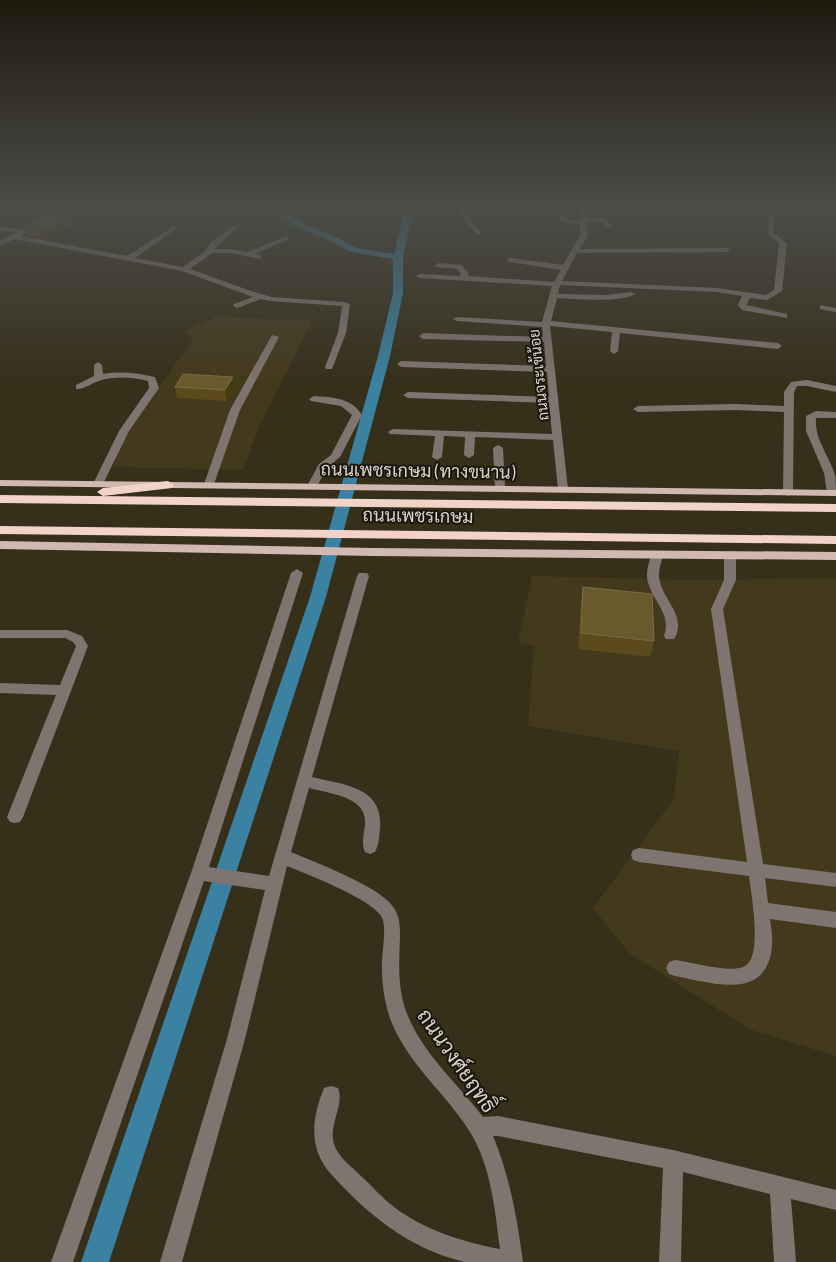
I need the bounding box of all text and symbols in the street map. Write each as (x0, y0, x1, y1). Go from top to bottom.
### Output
street label: ถนนจระเข้น้อย (524, 328, 552, 422)
street label: ถนนเพชรเกษม (ทางขนาน) (320, 457, 516, 483)
street label: ถนนเพชรเกษม (362, 503, 474, 527)
street label: ถนนวงศ์ยฤทธิ์ (412, 1000, 508, 1117)

